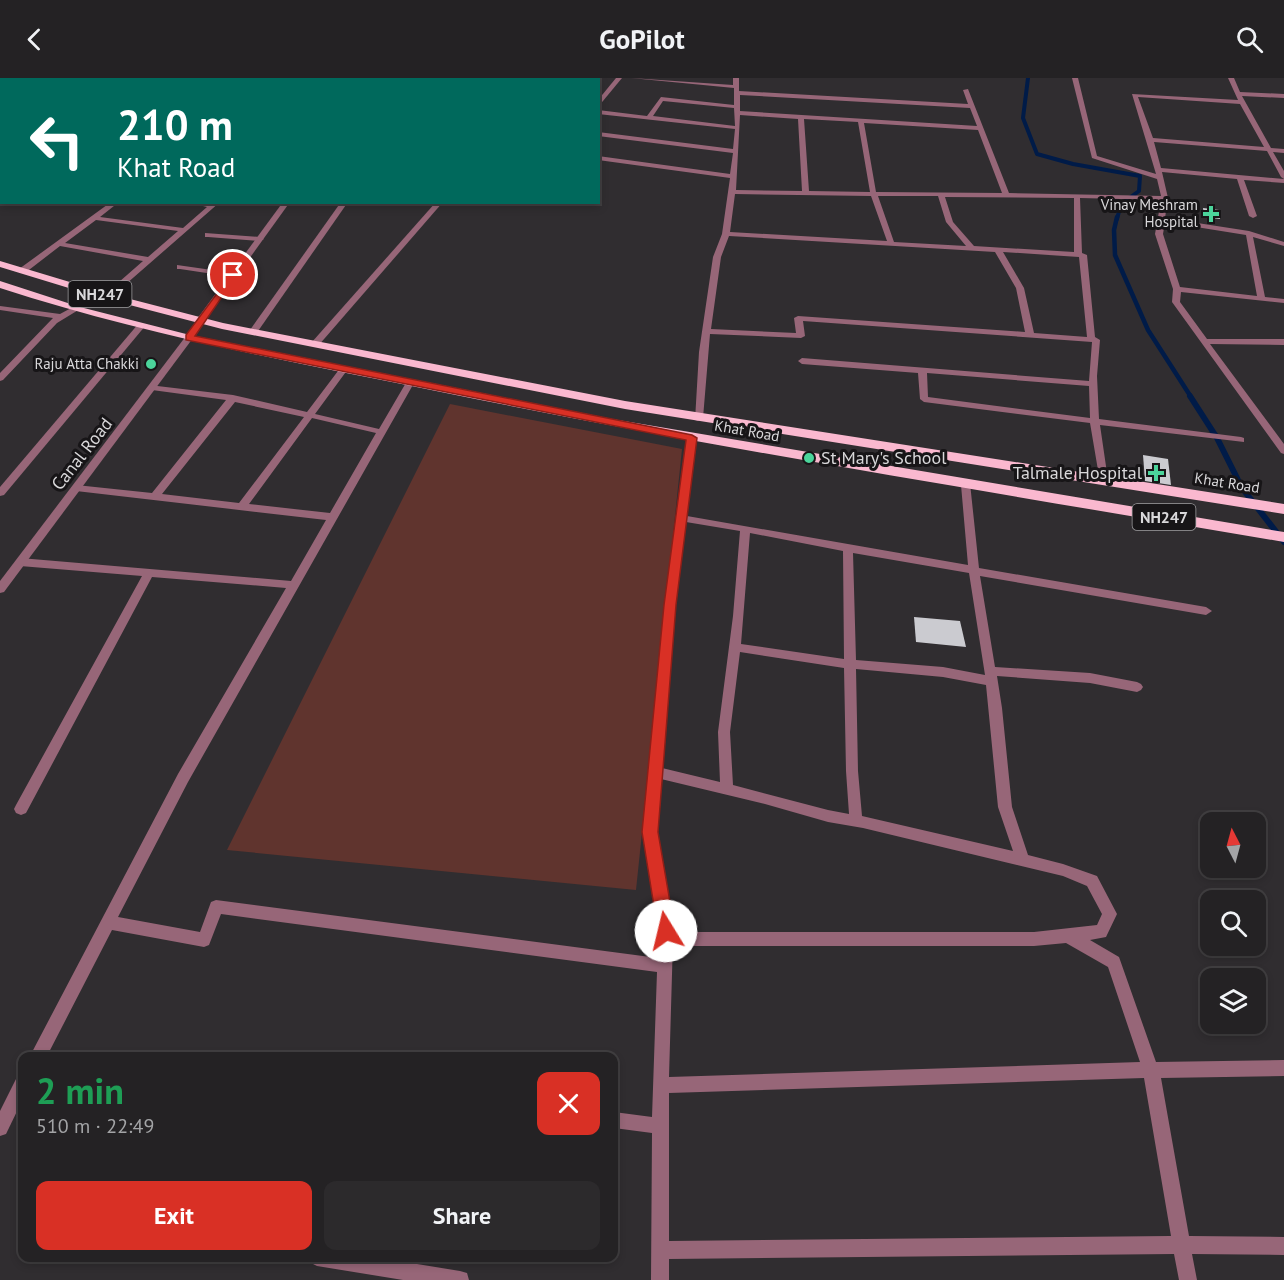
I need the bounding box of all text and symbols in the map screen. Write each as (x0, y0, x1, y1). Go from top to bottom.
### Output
text: GoPilot (599, 22, 685, 56)
icon: back (18, 23, 51, 56)
icon: search (1233, 23, 1266, 56)
text: 210 m (117, 97, 233, 152)
icon: left (18, 102, 96, 180)
text: Khat Road (117, 150, 235, 184)
place label: Vinay Meshram Hospital (1100, 195, 1199, 231)
marker: Vinay Meshram Hospital (1202, 205, 1220, 223)
pin (207, 249, 258, 300)
icon: arrive (216, 258, 249, 291)
road number: NH247 (68, 281, 132, 307)
place label: Raju Atta Chakki (34, 354, 139, 373)
marker: Raju Atta Chakki (144, 357, 158, 371)
street label: Canal Road (46, 413, 117, 495)
street label: Khat Road (713, 415, 781, 446)
place label: St Mary's School (821, 446, 947, 469)
marker: St Mary's School (802, 451, 816, 465)
place label: Talmale Hospital (1013, 461, 1143, 484)
marker: Talmale Hospital (1147, 464, 1165, 482)
street label: Khat Road (1193, 468, 1261, 497)
road number: NH247 (1132, 504, 1196, 530)
north arrow (1200, 812, 1266, 878)
map controls (1200, 812, 1266, 1034)
button: search (1200, 890, 1266, 956)
position arrow (634, 899, 698, 963)
button: layers (1200, 968, 1266, 1034)
text: 2 min (36, 1067, 124, 1114)
button: close (537, 1072, 600, 1135)
text: 510 m · 22:49 (36, 1113, 154, 1139)
button: Exit (36, 1181, 312, 1250)
button: Share (324, 1181, 600, 1250)

